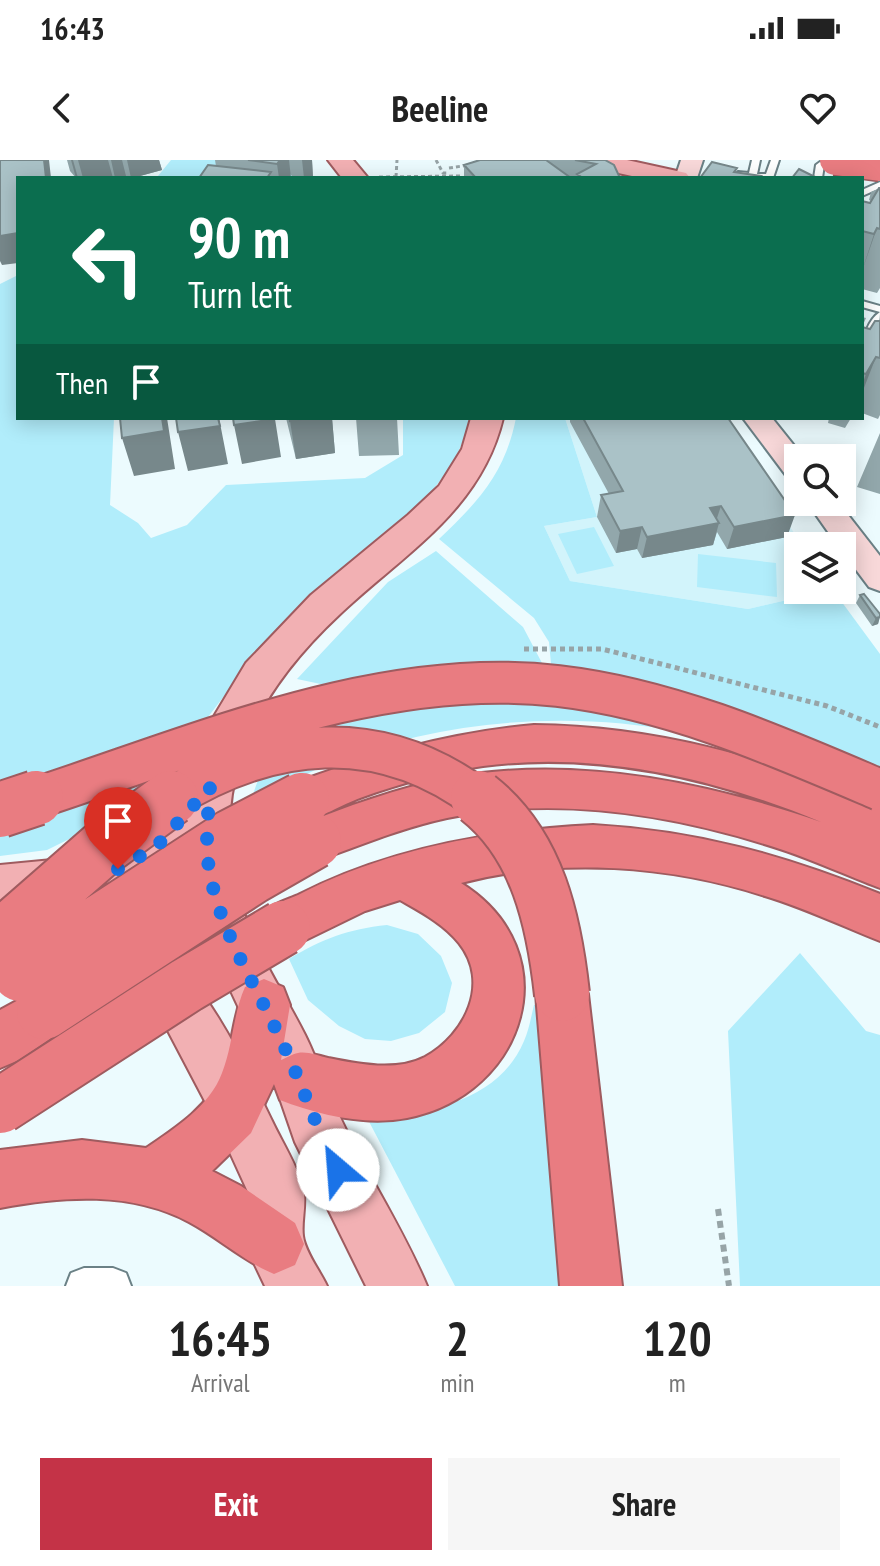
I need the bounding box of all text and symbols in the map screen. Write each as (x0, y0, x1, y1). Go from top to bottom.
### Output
text: 16:43 (40, 9, 105, 48)
text: Beeline (392, 85, 488, 132)
icon: back (40, 86, 84, 130)
icon: heart (796, 86, 840, 130)
text: 90 m (188, 201, 290, 273)
icon: left (56, 208, 160, 312)
text: Turn left (188, 271, 292, 318)
icon: arrive (124, 360, 168, 404)
text: Then (56, 363, 108, 402)
map controls (784, 444, 856, 604)
button: search (784, 444, 856, 516)
button: layers (784, 532, 856, 604)
pin (84, 787, 152, 869)
icon: arrive (96, 799, 140, 843)
position arrow (296, 1128, 380, 1212)
text: 16:45 (168, 1307, 272, 1369)
text: 2 (446, 1307, 469, 1369)
text: 120 (643, 1307, 712, 1369)
text: Arrival (191, 1366, 250, 1399)
text: min (440, 1366, 474, 1399)
text: m (669, 1366, 686, 1399)
button: Exit (40, 1458, 432, 1550)
button: Share (448, 1458, 840, 1550)

